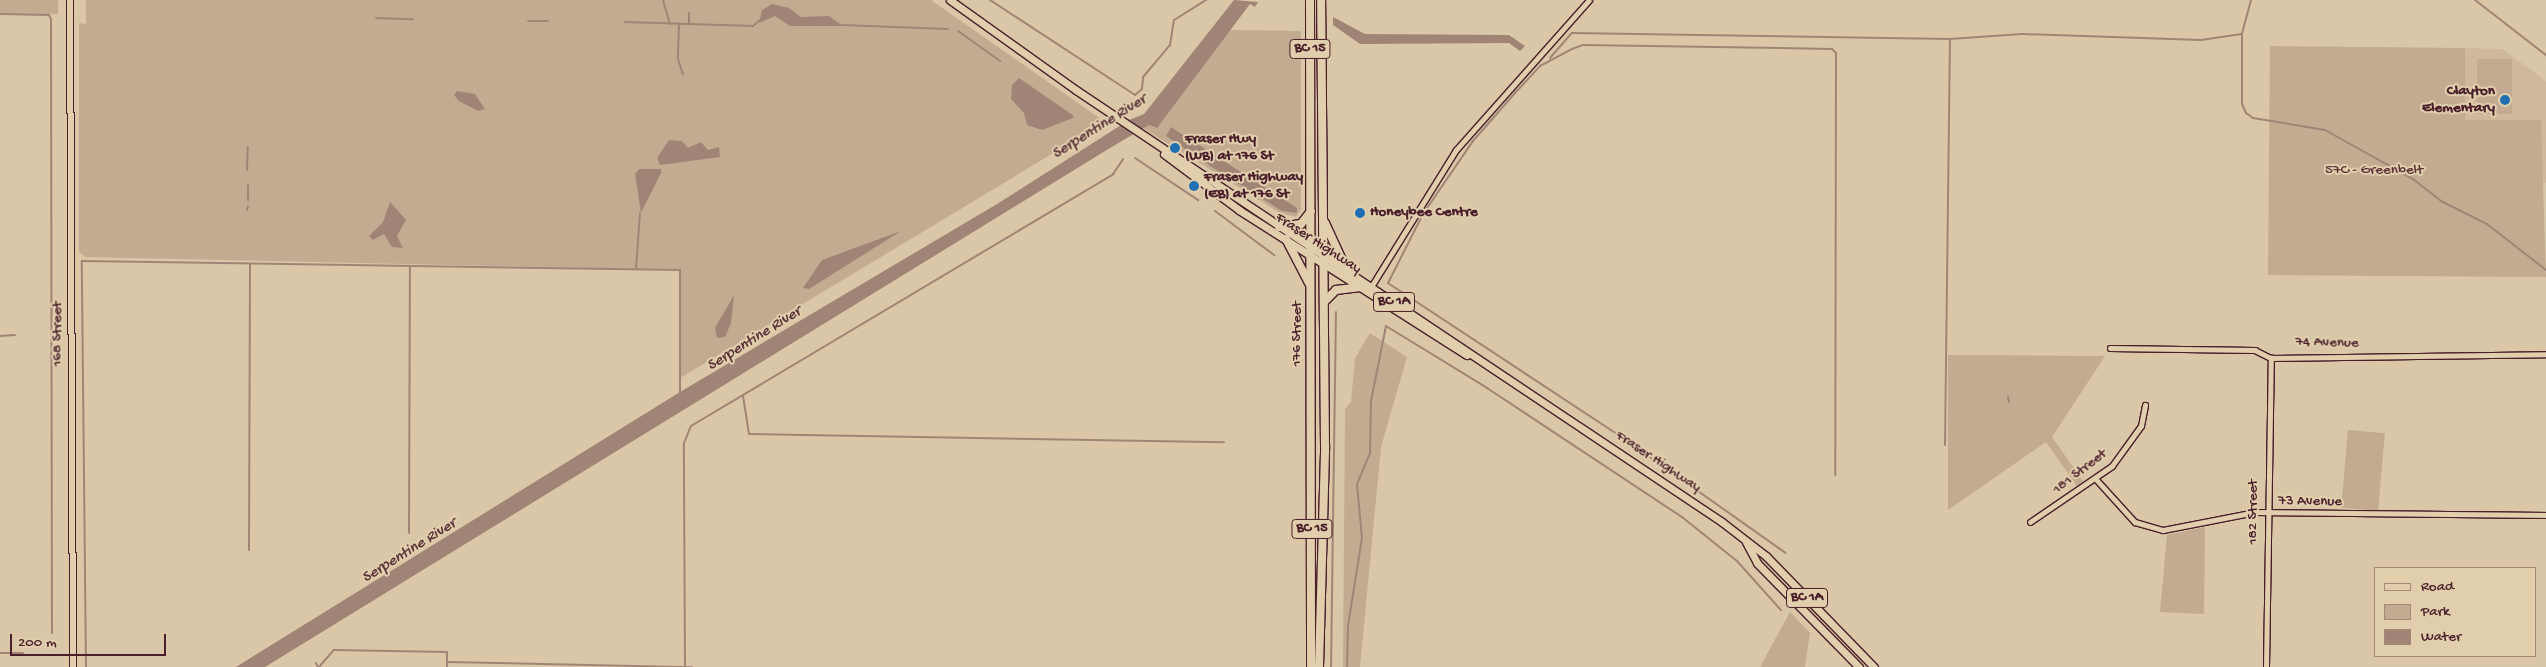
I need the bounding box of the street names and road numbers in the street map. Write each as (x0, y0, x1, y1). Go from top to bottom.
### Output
road number: BC 15 (1289, 38, 1331, 61)
street label: Fraser Highway (1272, 209, 1364, 279)
road number: BC 1A (1373, 290, 1415, 314)
street label: 168 Street (49, 301, 67, 367)
street label: 176 Street (1289, 301, 1307, 367)
street label: 74 Avenue (2295, 333, 2359, 353)
street label: Fraser Highway (1612, 427, 1704, 497)
street label: 181 Street (2049, 445, 2111, 499)
street label: 182 Street (2245, 479, 2263, 545)
street label: 73 Avenue (2278, 492, 2342, 512)
road number: BC 15 (1291, 518, 1333, 540)
road number: BC 1A (1786, 586, 1828, 610)

